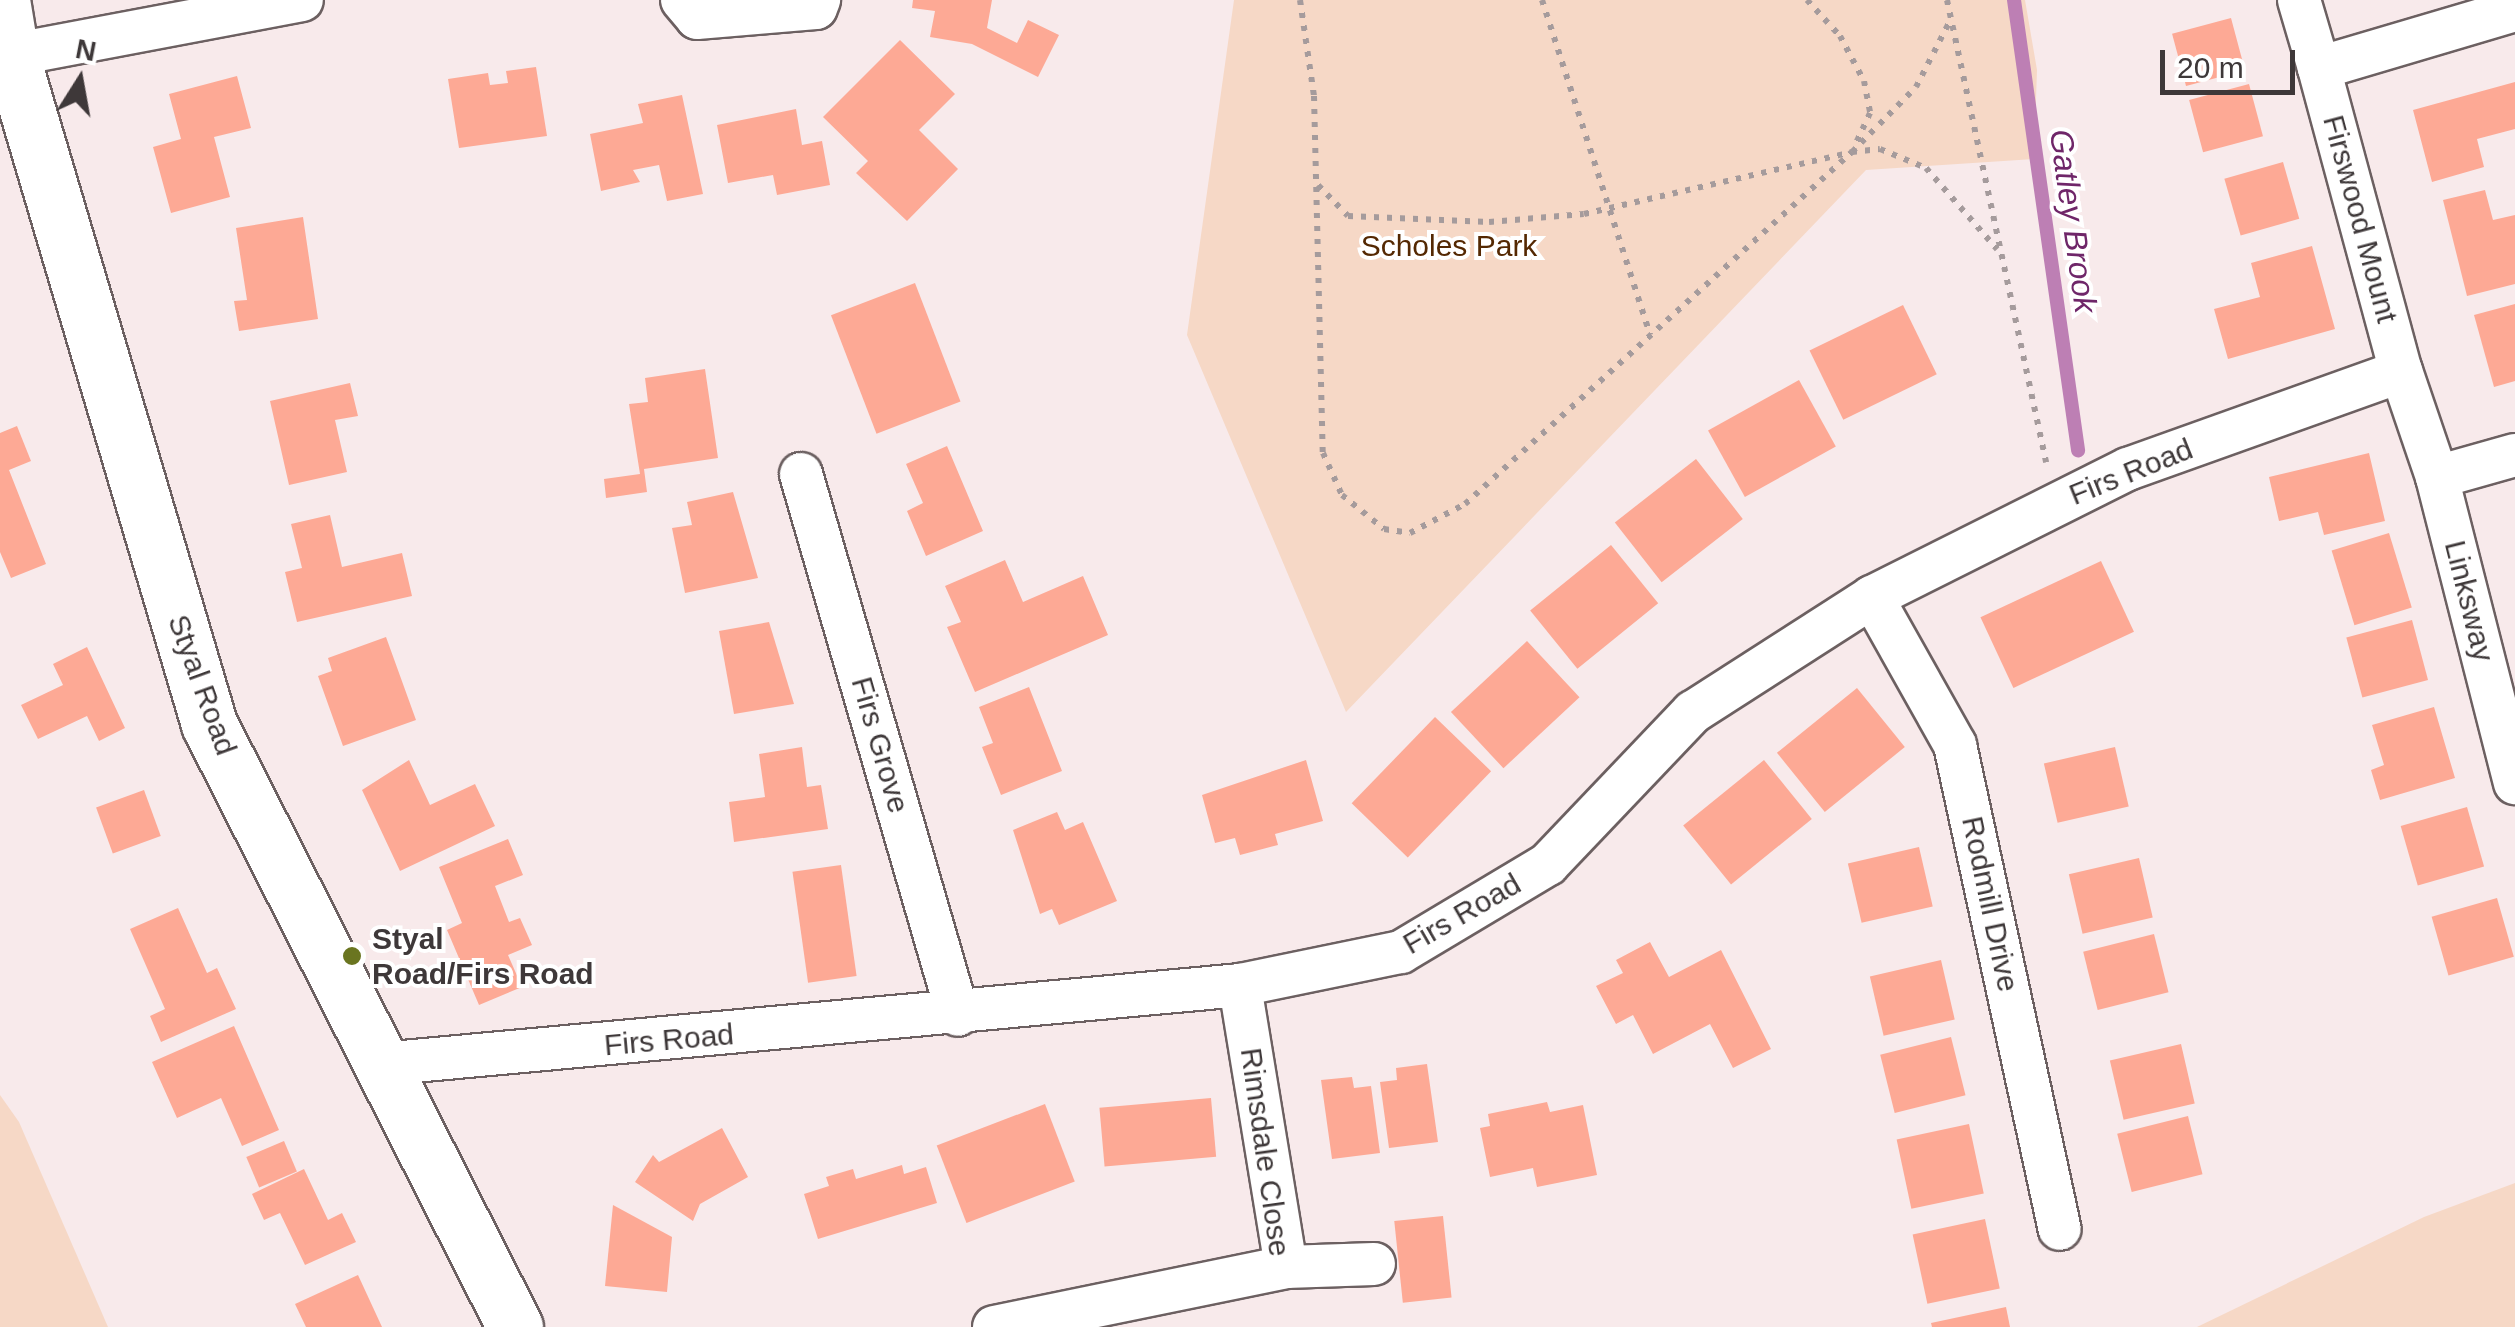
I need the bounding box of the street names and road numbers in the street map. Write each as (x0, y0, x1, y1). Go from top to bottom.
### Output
street label: Firswood Mount (2315, 111, 2405, 327)
street label: Firs Road (2064, 431, 2198, 513)
street label: Linksway (2437, 537, 2501, 665)
street label: Styal Road (160, 610, 244, 760)
street label: Firs Grove (843, 673, 917, 817)
street label: Rodmill Drive (1954, 813, 2026, 995)
street label: Firs Road (1397, 866, 1527, 962)
street label: Firs Road (603, 1016, 735, 1064)
street label: Rimsdale Close (1233, 1045, 1297, 1259)

